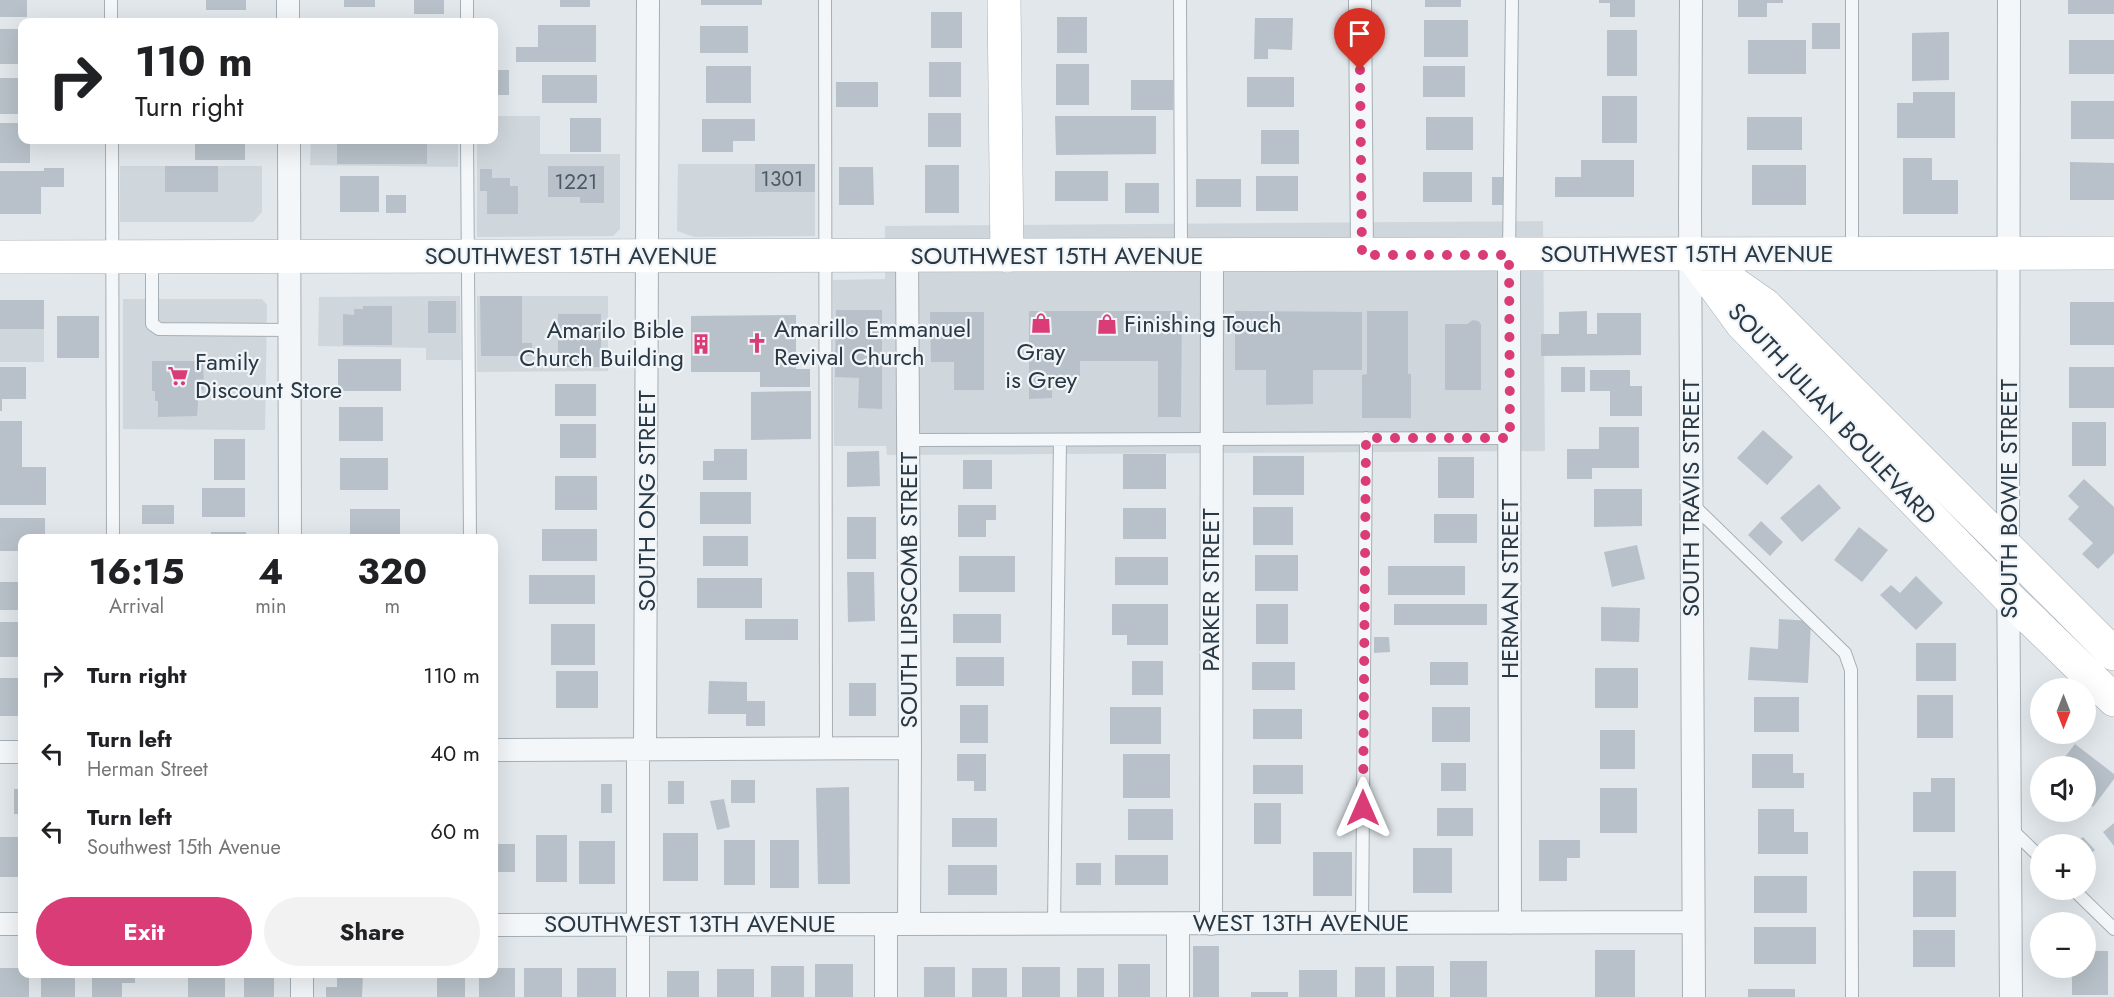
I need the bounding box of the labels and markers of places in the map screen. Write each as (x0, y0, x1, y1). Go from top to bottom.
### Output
pin (1334, 8, 1385, 70)
place label: Finishing Touch (1124, 306, 1282, 341)
place label: Amarillo Emmanuel Revival Church (774, 311, 971, 374)
shop icon: Gray is Grey (1029, 311, 1053, 335)
place label: Amarilo Bible Church Building (519, 312, 684, 375)
shop icon: Finishing Touch (1095, 312, 1119, 336)
church icon: Amarillo Emmanuel Revival Church (745, 331, 769, 355)
building icon: Amarilo Bible Church Building (689, 332, 713, 356)
place label: Gray is Grey (1005, 334, 1078, 397)
place label: Family Discount Store (195, 344, 342, 407)
supermarket icon: Family Discount Store (166, 364, 190, 388)

